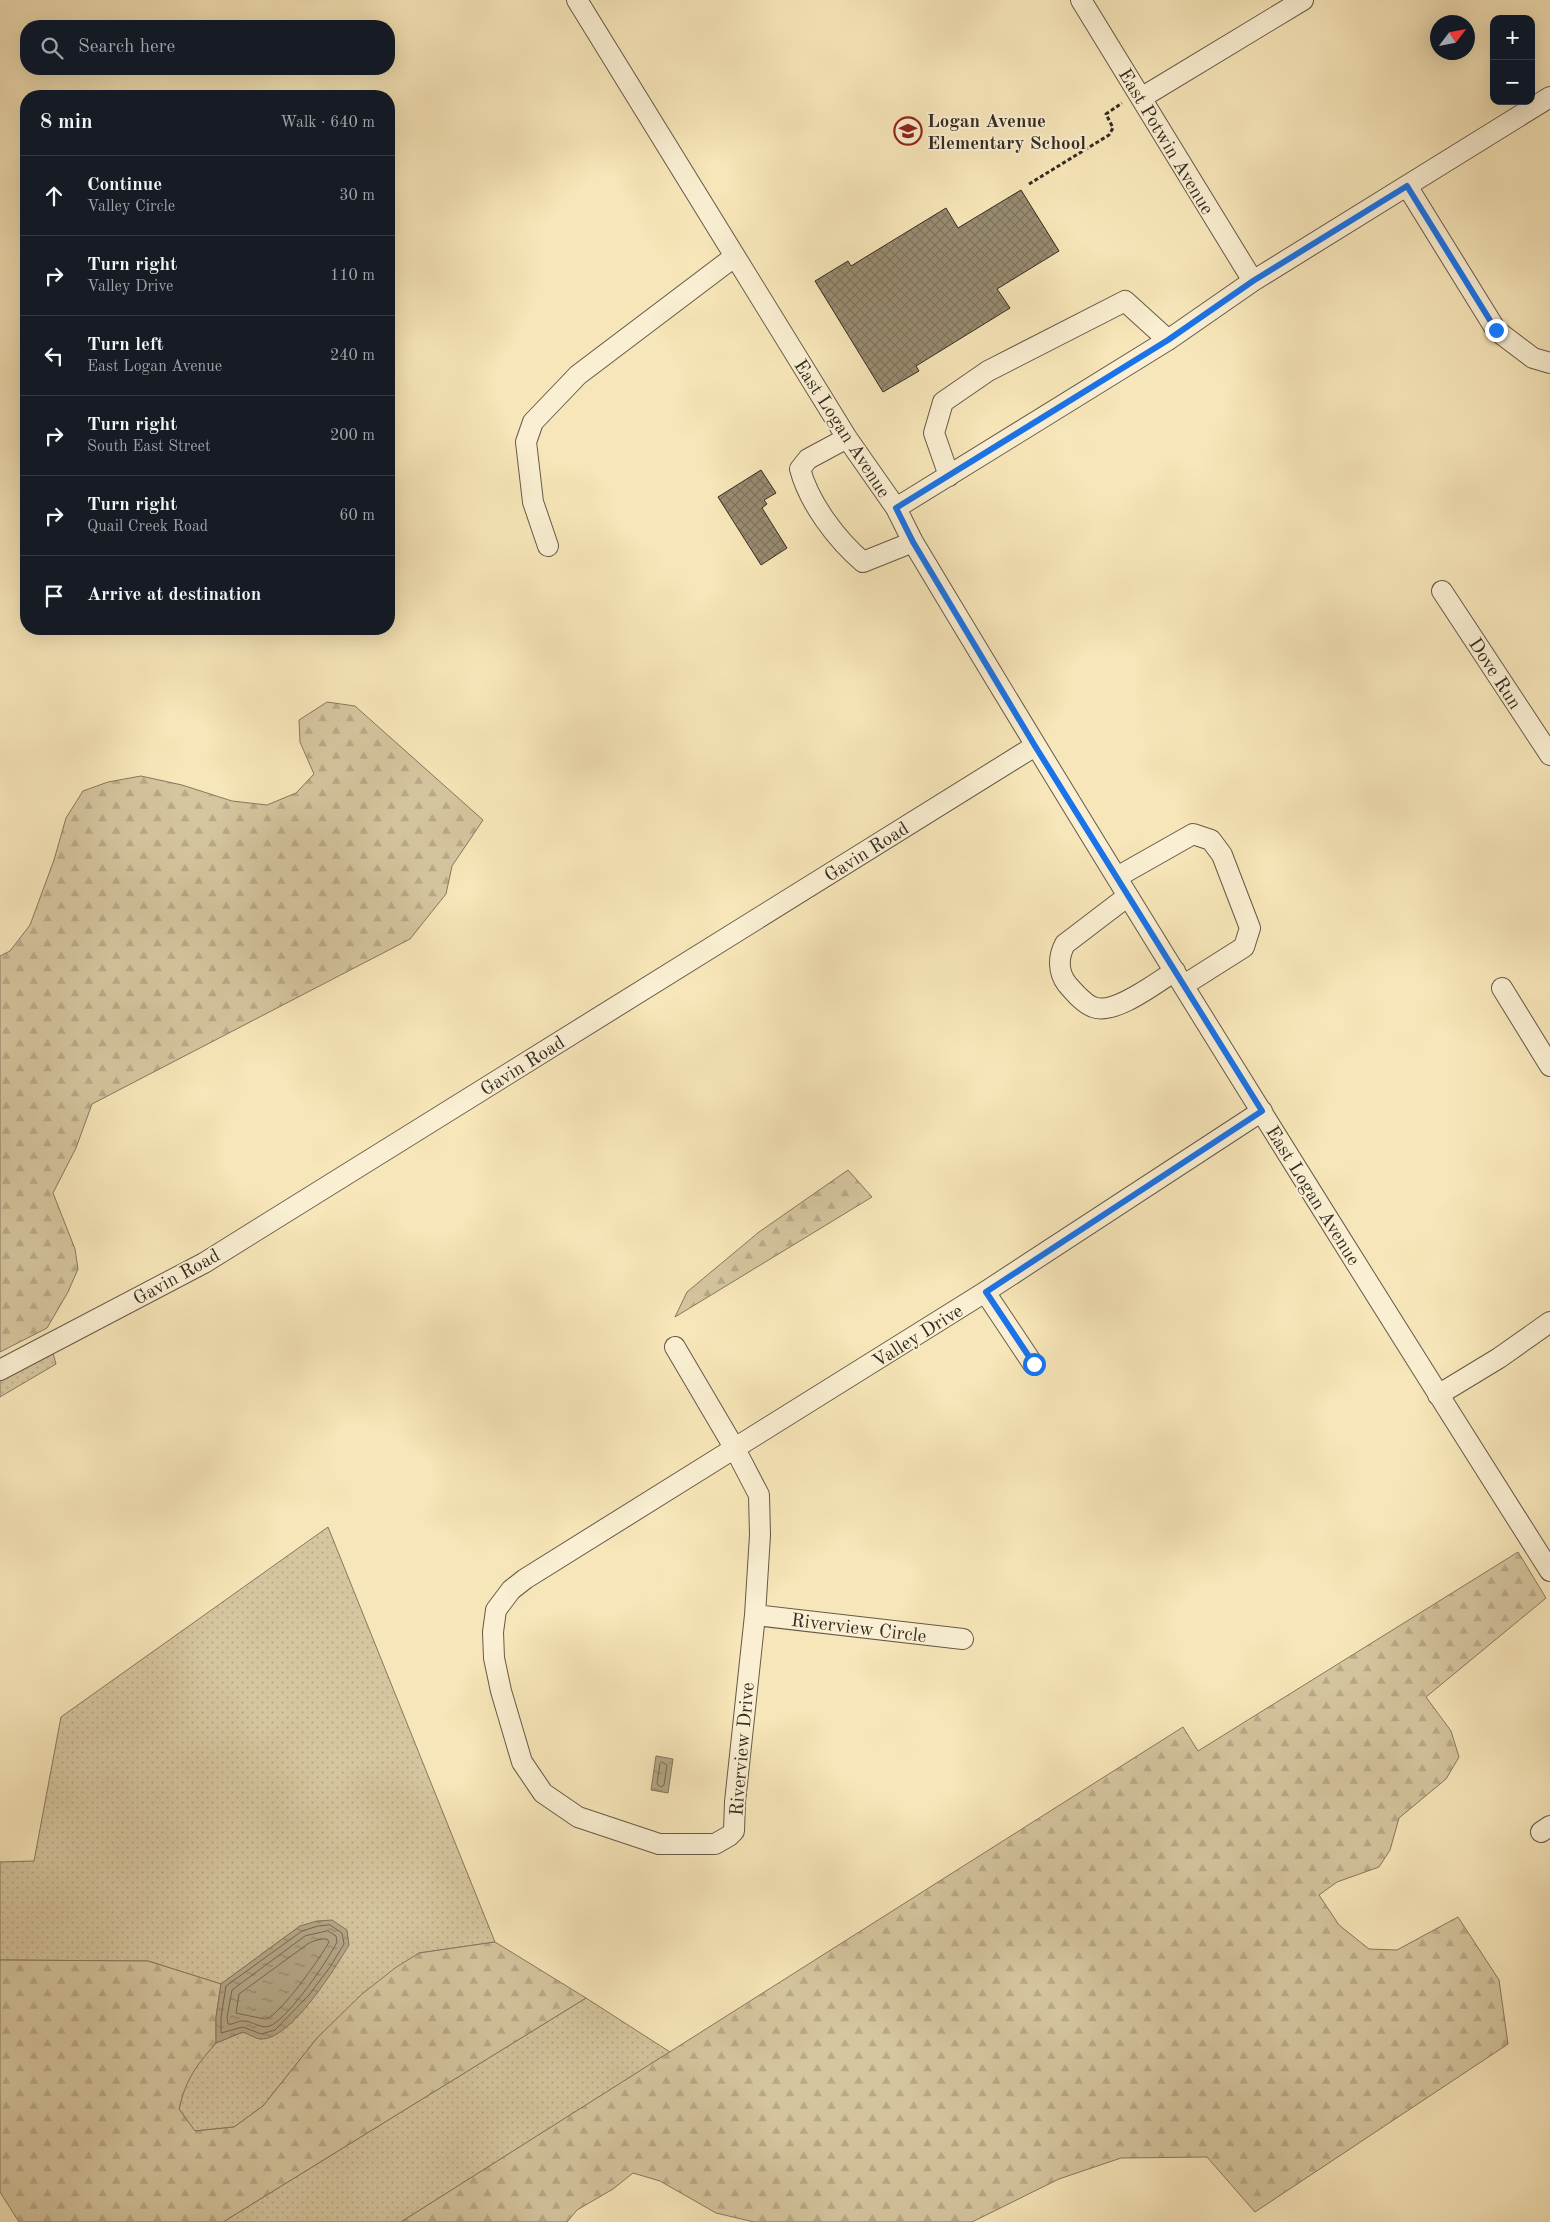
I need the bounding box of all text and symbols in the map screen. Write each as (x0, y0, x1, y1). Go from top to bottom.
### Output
north arrow (1430, 15, 1475, 60)
map controls (1490, 15, 1535, 105)
button: + (1490, 15, 1535, 60)
search box (20, 20, 395, 75)
icon: search (38, 34, 66, 62)
text: Search here (78, 38, 175, 57)
button: − (1490, 60, 1535, 105)
street label: East Potwin Avenue (1114, 66, 1216, 219)
text: 8 min (40, 112, 93, 133)
place label: Logan Avenue Elementary School (927, 113, 1086, 154)
text: Walk · 640 m (280, 115, 375, 131)
school or university icon: Logan Avenue Elementary School (893, 116, 923, 146)
text: Continue (87, 176, 162, 195)
icon: ahead (40, 182, 68, 210)
text: 30 m (339, 188, 375, 204)
text: Valley Circle (87, 199, 175, 215)
text: Turn right (87, 256, 177, 275)
icon: right (40, 262, 68, 290)
text: 110 m (330, 268, 375, 284)
text: Valley Drive (87, 279, 173, 295)
route end (1485, 319, 1508, 342)
text: Turn left (87, 336, 164, 355)
icon: left (40, 342, 68, 370)
text: 240 m (330, 348, 375, 364)
street label: East Logan Avenue (789, 357, 893, 502)
text: East Logan Avenue (87, 359, 222, 375)
text: Turn right (87, 416, 177, 435)
icon: right (40, 422, 68, 450)
text: 200 m (330, 428, 375, 444)
text: South East Street (87, 439, 211, 455)
text: Turn right (87, 496, 177, 515)
icon: right (40, 502, 68, 530)
text: 60 m (339, 508, 375, 524)
text: Quail Creek Road (87, 519, 208, 535)
icon: arrive (40, 582, 68, 610)
text: Arrive at destination (87, 586, 261, 605)
street label: Dove Run (1464, 635, 1524, 713)
street label: Gavin Road (822, 820, 913, 887)
street label: Gavin Road (478, 1034, 569, 1101)
street label: East Logan Avenue (1261, 1123, 1362, 1269)
street label: Gavin Road (131, 1247, 224, 1310)
street label: Valley Drive (870, 1302, 967, 1372)
route start (1023, 1353, 1046, 1376)
street label: Riverview Circle (790, 1612, 927, 1647)
street label: Riverview Drive (728, 1682, 759, 1817)

